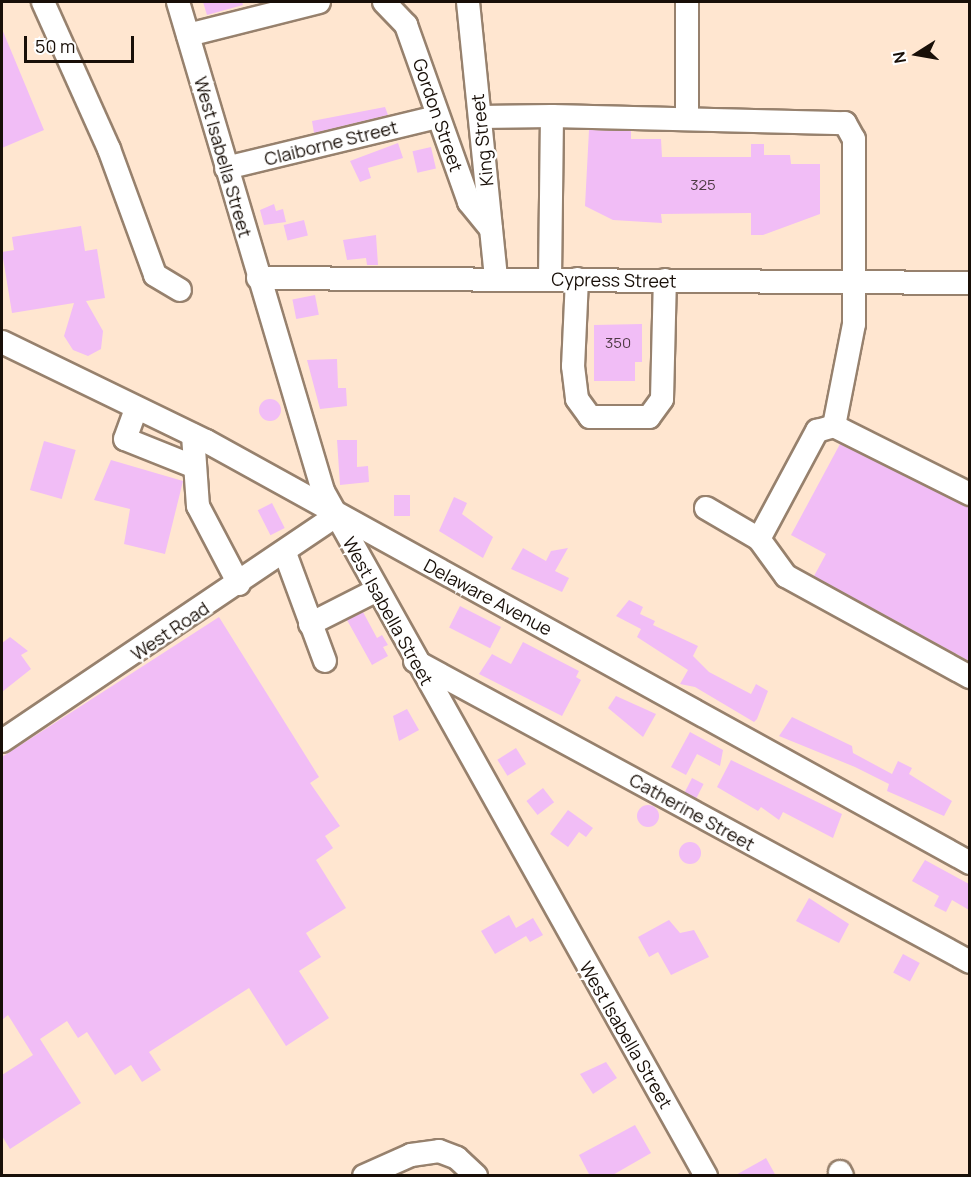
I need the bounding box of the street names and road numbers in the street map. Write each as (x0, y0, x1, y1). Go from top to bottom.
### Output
street label: Gordon Street (409, 56, 467, 174)
street label: West Isabella Street (190, 74, 256, 240)
street label: King Street (466, 93, 498, 187)
street label: Claiborne Street (262, 116, 400, 170)
street label: Cypress Street (551, 268, 677, 292)
street label: West Isabella Street (338, 533, 438, 689)
street label: Delaware Avenue (420, 554, 556, 640)
street label: West Road (127, 597, 213, 665)
street label: Catherine Street (626, 769, 758, 855)
street label: West Isabella Street (575, 958, 677, 1112)

